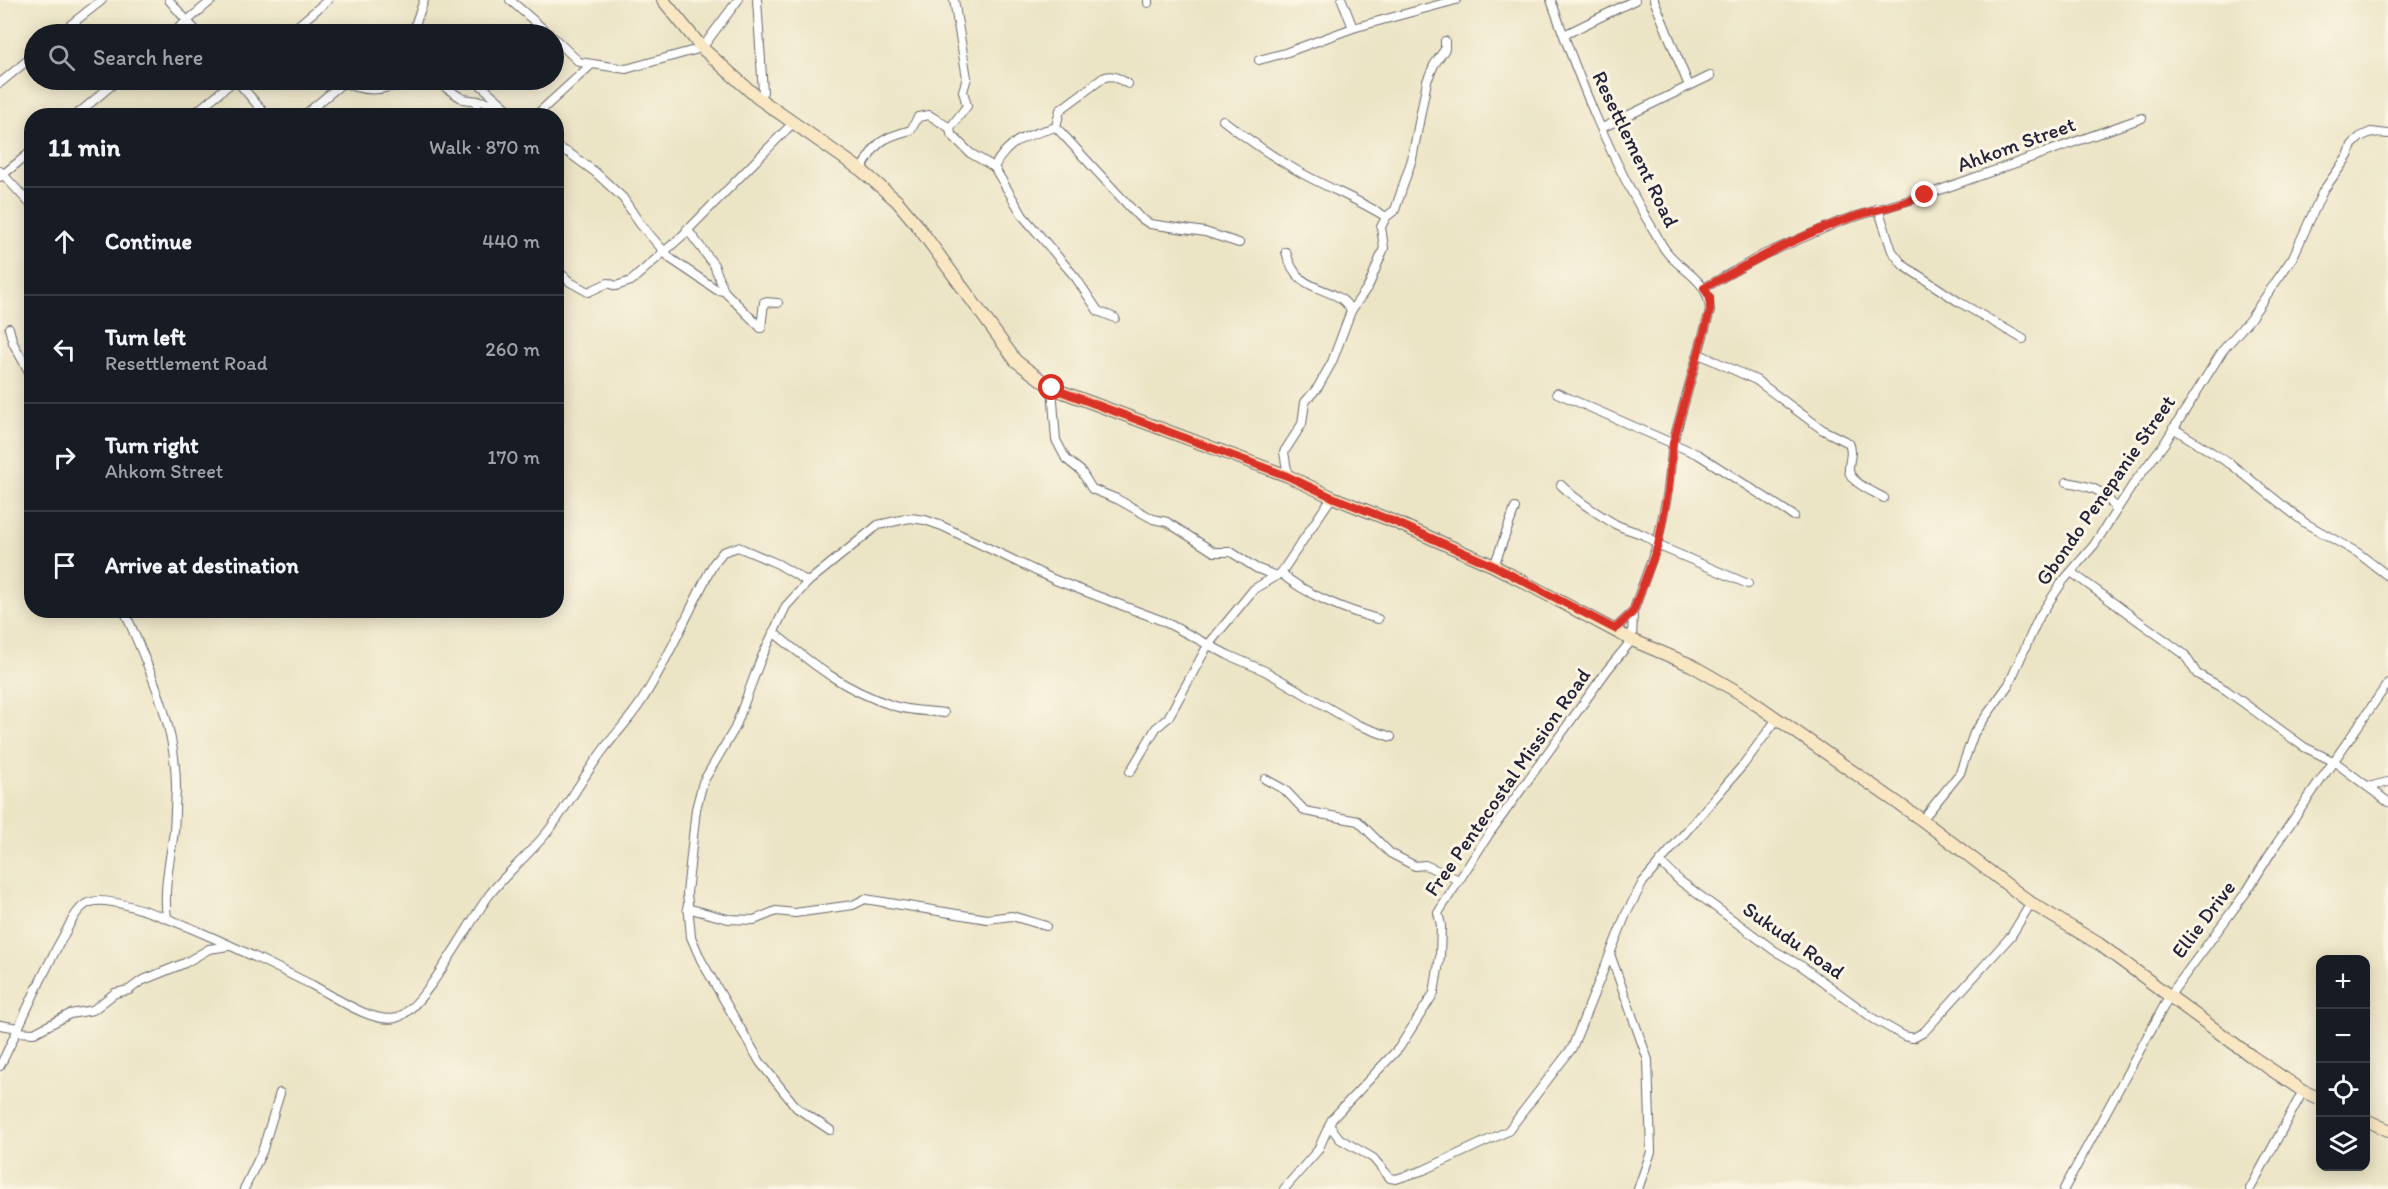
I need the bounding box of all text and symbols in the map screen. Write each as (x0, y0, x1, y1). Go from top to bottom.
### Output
search box (24, 24, 564, 90)
icon: search (45, 41, 78, 74)
text: Search here (93, 44, 203, 71)
street label: Resettlement Road (1587, 67, 1685, 232)
street label: Ahkom Street (1953, 111, 2079, 177)
text: 11 min (48, 131, 120, 163)
text: Walk · 870 m (429, 135, 540, 159)
route end (1911, 181, 1937, 207)
icon: ahead (48, 225, 81, 258)
text: Continue (105, 228, 192, 255)
text: 440 m (482, 229, 540, 253)
text: Turn left (105, 324, 186, 351)
icon: left (48, 333, 81, 366)
text: 260 m (485, 337, 540, 361)
text: Resettlement Road (105, 351, 268, 375)
route start (1038, 374, 1064, 400)
street label: Gbondo Penepanie Street (2030, 390, 2180, 590)
text: Turn right (105, 432, 199, 459)
icon: right (48, 441, 81, 474)
text: 170 m (487, 445, 540, 469)
text: Ahkom Street (105, 459, 223, 483)
icon: arrive (48, 549, 81, 582)
text: Arrive at destination (105, 552, 299, 579)
street label: Free Pentecostal Mission Road (1419, 663, 1595, 901)
street label: Ellie Drive (2166, 875, 2240, 963)
street label: Sukudu Road (1738, 896, 1850, 985)
map controls (2316, 955, 2370, 1171)
button: + (2316, 955, 2370, 1009)
button: − (2316, 1009, 2370, 1063)
button: locate (2316, 1063, 2370, 1117)
button: layers (2316, 1117, 2370, 1171)

